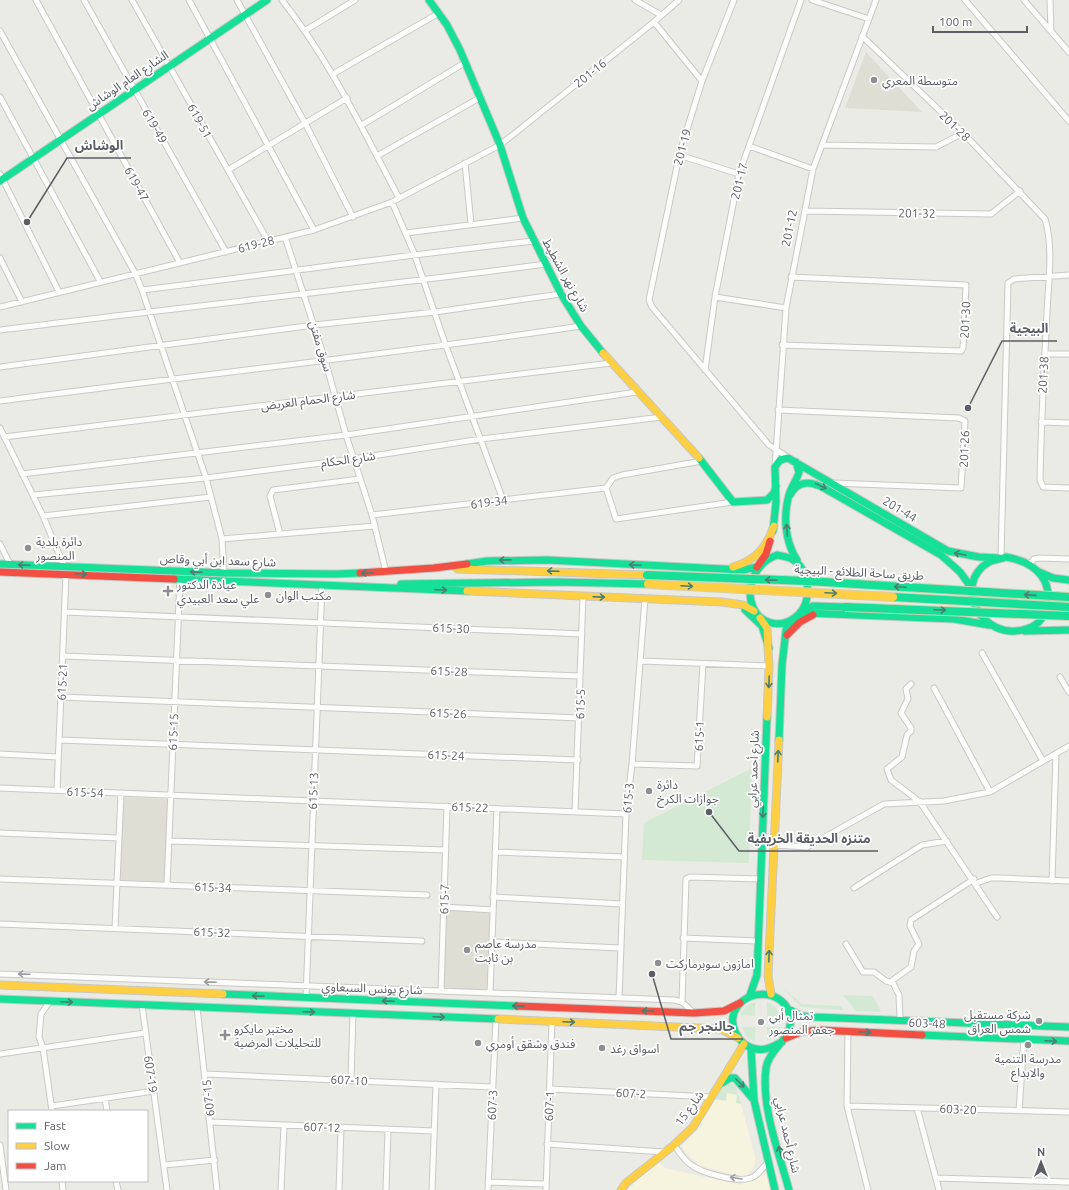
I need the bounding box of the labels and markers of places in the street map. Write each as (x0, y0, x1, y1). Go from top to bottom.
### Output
place label: متوسطة المعري (882, 74, 958, 90)
marker: متوسطة المعري (869, 75, 879, 85)
callout: الوشاش (67, 133, 131, 158)
callout: البيجية (1002, 316, 1057, 341)
place label: دائرة بلدية المنصور (35, 535, 83, 563)
marker: دائرة بلدية المنصور (23, 543, 33, 553)
place label: عيادة الدكتور علي سعد العبيدي (176, 578, 259, 608)
marker: عيادة الدكتور علي سعد العبيدي (162, 585, 174, 597)
place label: مكتب الوان (276, 589, 331, 603)
marker: مكتب الوان (263, 590, 273, 600)
place label: دائرة جوازات الكرخ (657, 778, 719, 808)
marker: دائرة جوازات الكرخ (644, 786, 654, 796)
callout: متنزه الحديقة الخريفية (739, 826, 878, 851)
place label: مدرسة عاصم بن ثابت (475, 937, 537, 965)
marker: مدرسة عاصم بن ثابت (462, 945, 472, 955)
place label: امازون سوبرماركت (666, 957, 754, 971)
marker: امازون سوبرماركت (653, 958, 663, 968)
place label: تمثال أبي جعفر المنصور (768, 1008, 834, 1037)
place label: شركة مستقبل شمس العراق (964, 1008, 1031, 1036)
callout: جالنجر جم (671, 1014, 743, 1039)
marker: شركة مستقبل شمس العراق (1034, 1016, 1044, 1026)
marker: تمثال أبي جعفر المنصور (756, 1017, 766, 1027)
place label: مختبر مايكرو للتحليلات المرضية (234, 1022, 321, 1050)
marker: مختبر مايكرو للتحليلات المرضية (219, 1029, 231, 1041)
place label: فندق وشقق أومري (486, 1036, 575, 1053)
marker: فندق وشقق أومري (473, 1038, 483, 1048)
marker: مدرسة التنمية والابداع (1023, 1040, 1033, 1050)
place label: اسواق رغد (610, 1042, 659, 1056)
marker: اسواق رغد (597, 1043, 607, 1053)
place label: مدرسة التنمية والابداع (995, 1052, 1061, 1082)

